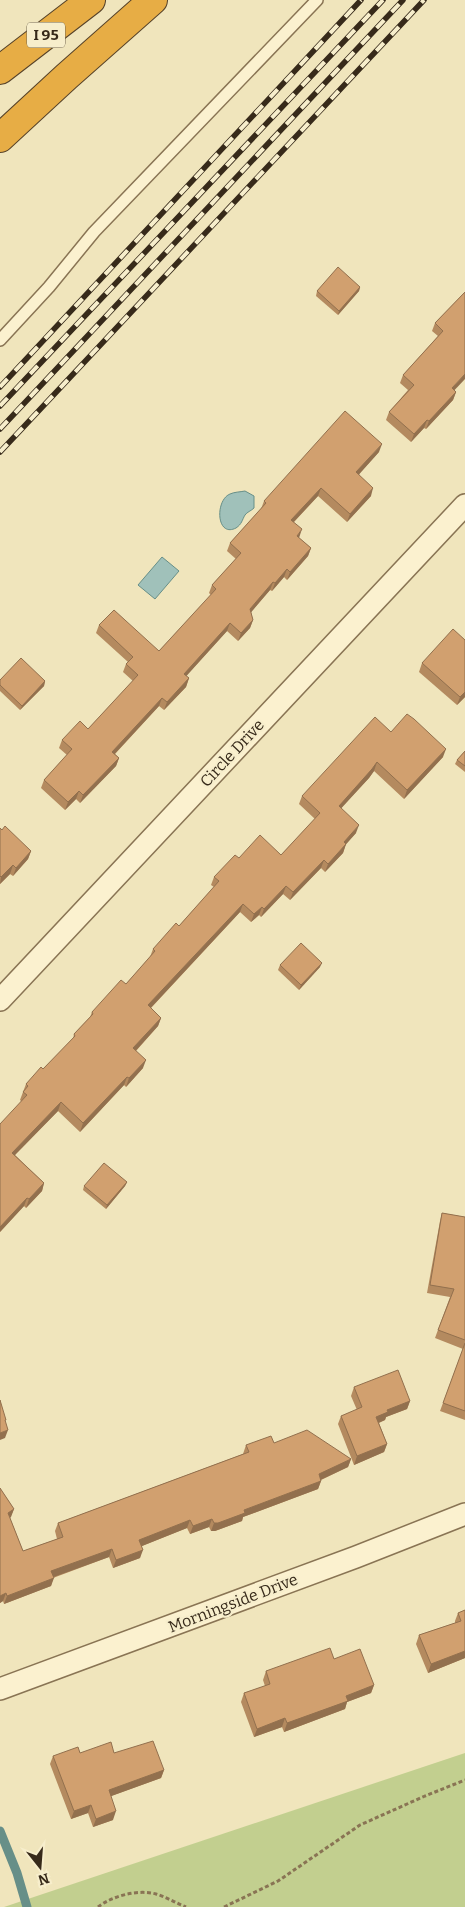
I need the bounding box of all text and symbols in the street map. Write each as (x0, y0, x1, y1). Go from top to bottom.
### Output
road number: I 95 (27, 22, 65, 48)
street label: Circle Drive (196, 715, 268, 791)
street label: Morningside Drive (166, 1570, 300, 1636)
north arrow (15, 1842, 65, 1892)
text: N (36, 1869, 51, 1889)

